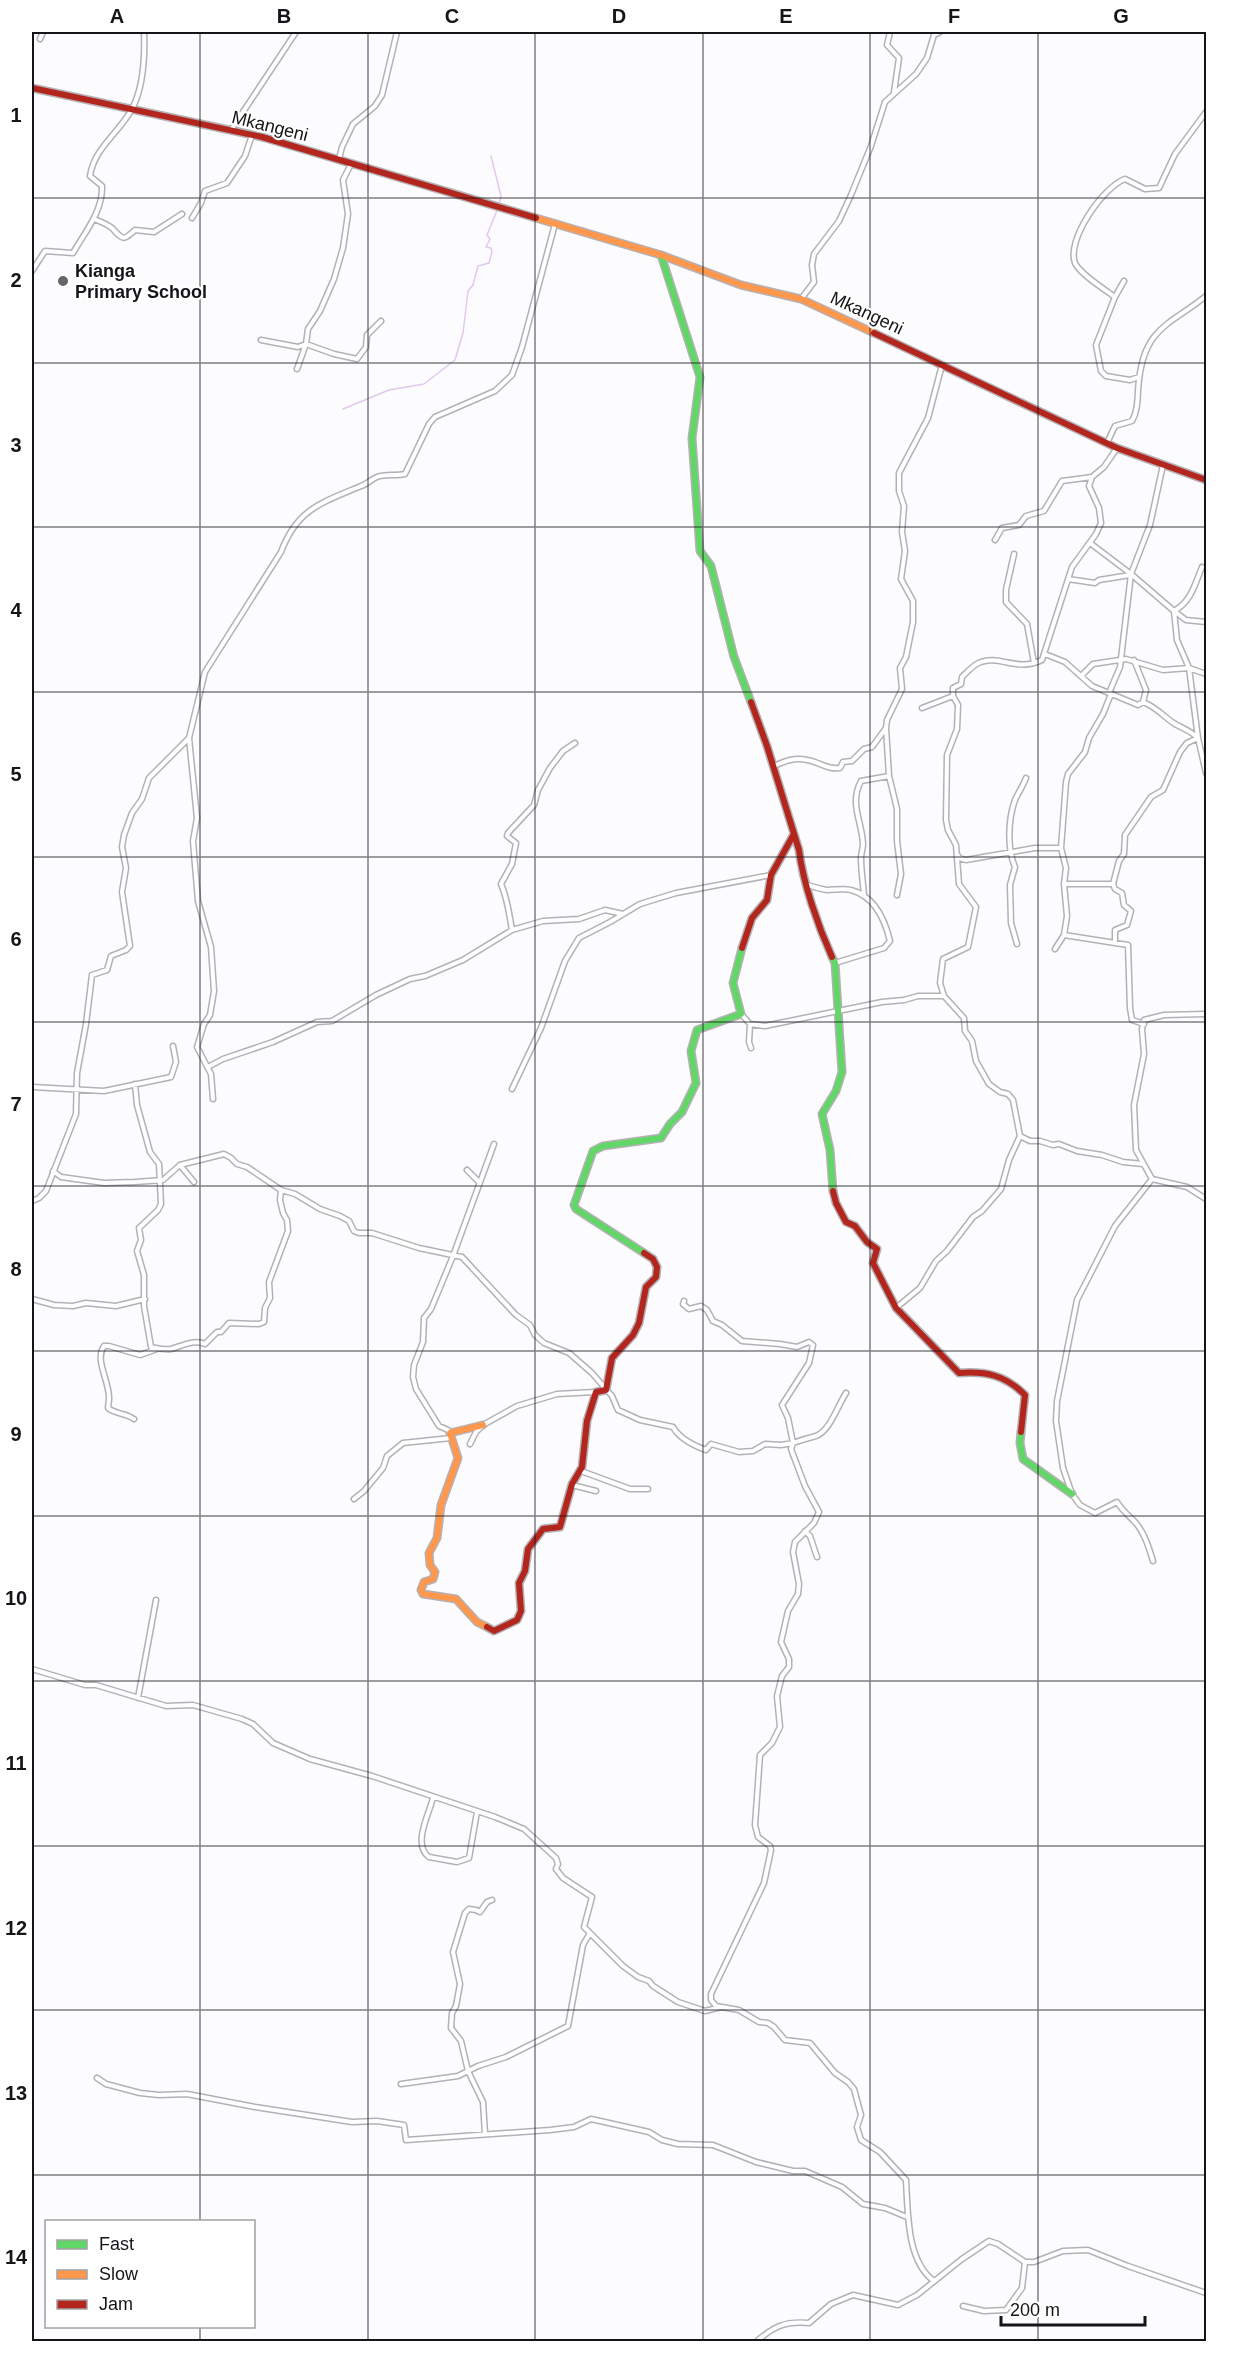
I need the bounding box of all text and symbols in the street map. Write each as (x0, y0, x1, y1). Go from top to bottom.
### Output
text: A (110, 5, 124, 27)
text: B (277, 5, 291, 27)
text: C (445, 5, 459, 27)
text: D (612, 5, 626, 27)
text: E (779, 5, 793, 27)
text: F (948, 5, 960, 27)
text: G (1113, 5, 1129, 27)
text: 1 (10, 104, 22, 126)
street label: Mkangeni (230, 107, 310, 145)
place label: Kianga Primary School (75, 261, 207, 302)
text: 2 (10, 269, 22, 291)
marker: Kianga Primary School (56, 274, 70, 288)
street label: Mkangeni (827, 287, 907, 339)
text: 3 (10, 434, 22, 456)
text: 4 (10, 599, 22, 621)
text: 5 (10, 763, 22, 785)
text: 6 (10, 928, 22, 950)
text: 7 (10, 1093, 22, 1115)
text: 8 (10, 1258, 22, 1280)
text: 9 (10, 1423, 22, 1445)
text: 10 (5, 1587, 27, 1609)
text: 11 (5, 1752, 27, 1774)
text: 12 (5, 1917, 27, 1939)
text: 13 (5, 2082, 27, 2104)
legend (45, 2220, 255, 2328)
text: Fast (99, 2234, 134, 2254)
text: 14 (5, 2246, 28, 2268)
text: Slow (99, 2264, 139, 2284)
scale bar (1001, 2289, 1145, 2327)
text: Jam (99, 2294, 133, 2314)
text: 200 m (1010, 2300, 1060, 2320)

